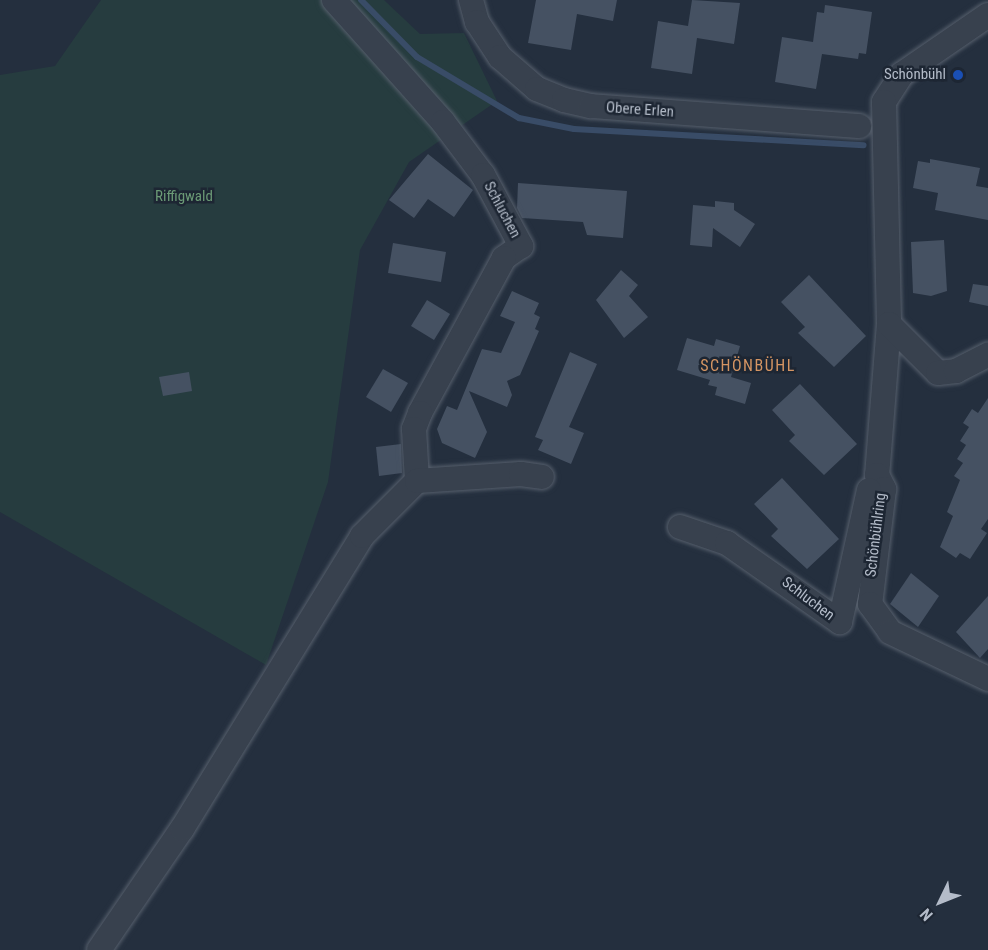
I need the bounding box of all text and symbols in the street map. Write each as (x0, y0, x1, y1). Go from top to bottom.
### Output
place label: Schönbühl (884, 66, 946, 84)
marker: Schönbühl (951, 68, 965, 82)
street label: Obere Erlen (605, 99, 675, 121)
street label: Schluchen (480, 179, 524, 241)
park label: Riffigwald (155, 188, 213, 206)
district label: SCHÖNBÜHL (700, 356, 796, 376)
street label: Schönbühlring (862, 492, 890, 578)
street label: Schluchen (778, 573, 838, 625)
north arrow (910, 872, 970, 932)
text: N (916, 905, 937, 925)

